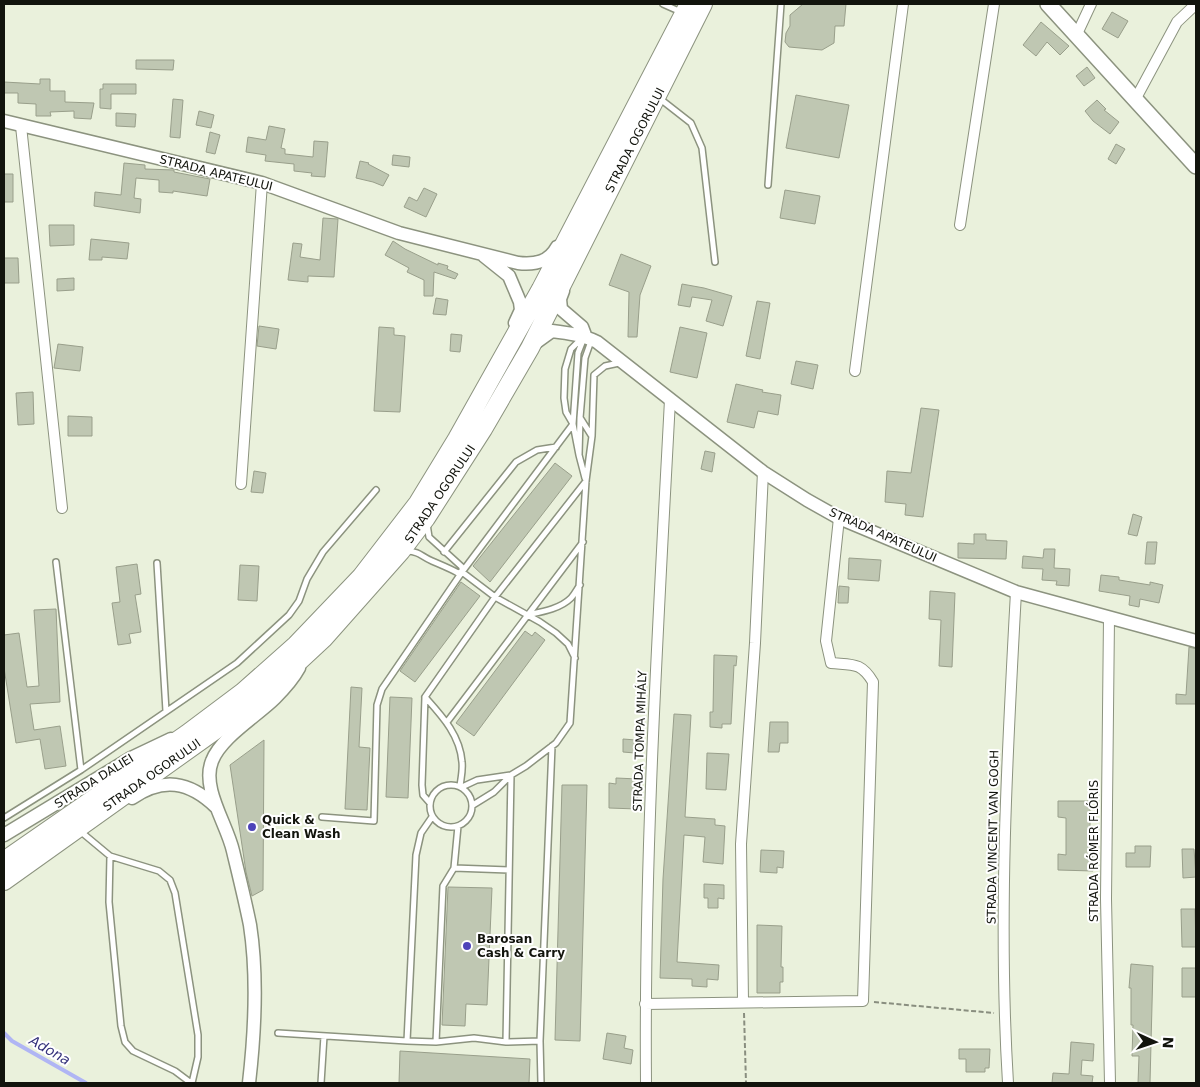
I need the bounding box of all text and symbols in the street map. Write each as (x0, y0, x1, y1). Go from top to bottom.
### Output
street label: STRADA OGORULUI (602, 85, 668, 195)
street label: STRADA APATEULUI (158, 152, 274, 194)
street label: STRADA OGORULUI (402, 442, 478, 546)
street label: STRADA APATEULUI (827, 505, 939, 565)
street label: STRADA TOMPA MIHÁLY (630, 669, 649, 812)
street label: STRADA OGORULUI (101, 736, 203, 814)
street label: STRADA VINCENT VAN GOGH (984, 750, 1002, 924)
street label: STRADA DALIEI (52, 751, 136, 811)
street label: STRADA RÓMER FLÓRIS (1086, 780, 1101, 922)
place label: Quick & Clean Wash (262, 813, 340, 841)
marker: Quick & Clean Wash (246, 821, 258, 833)
place label: Barosan Cash & Carry (477, 932, 565, 960)
marker: Barosan Cash & Carry (461, 940, 473, 952)
north arrow (1130, 1017, 1180, 1067)
water label: Adona (26, 1031, 73, 1068)
text: N (1160, 1036, 1176, 1049)

